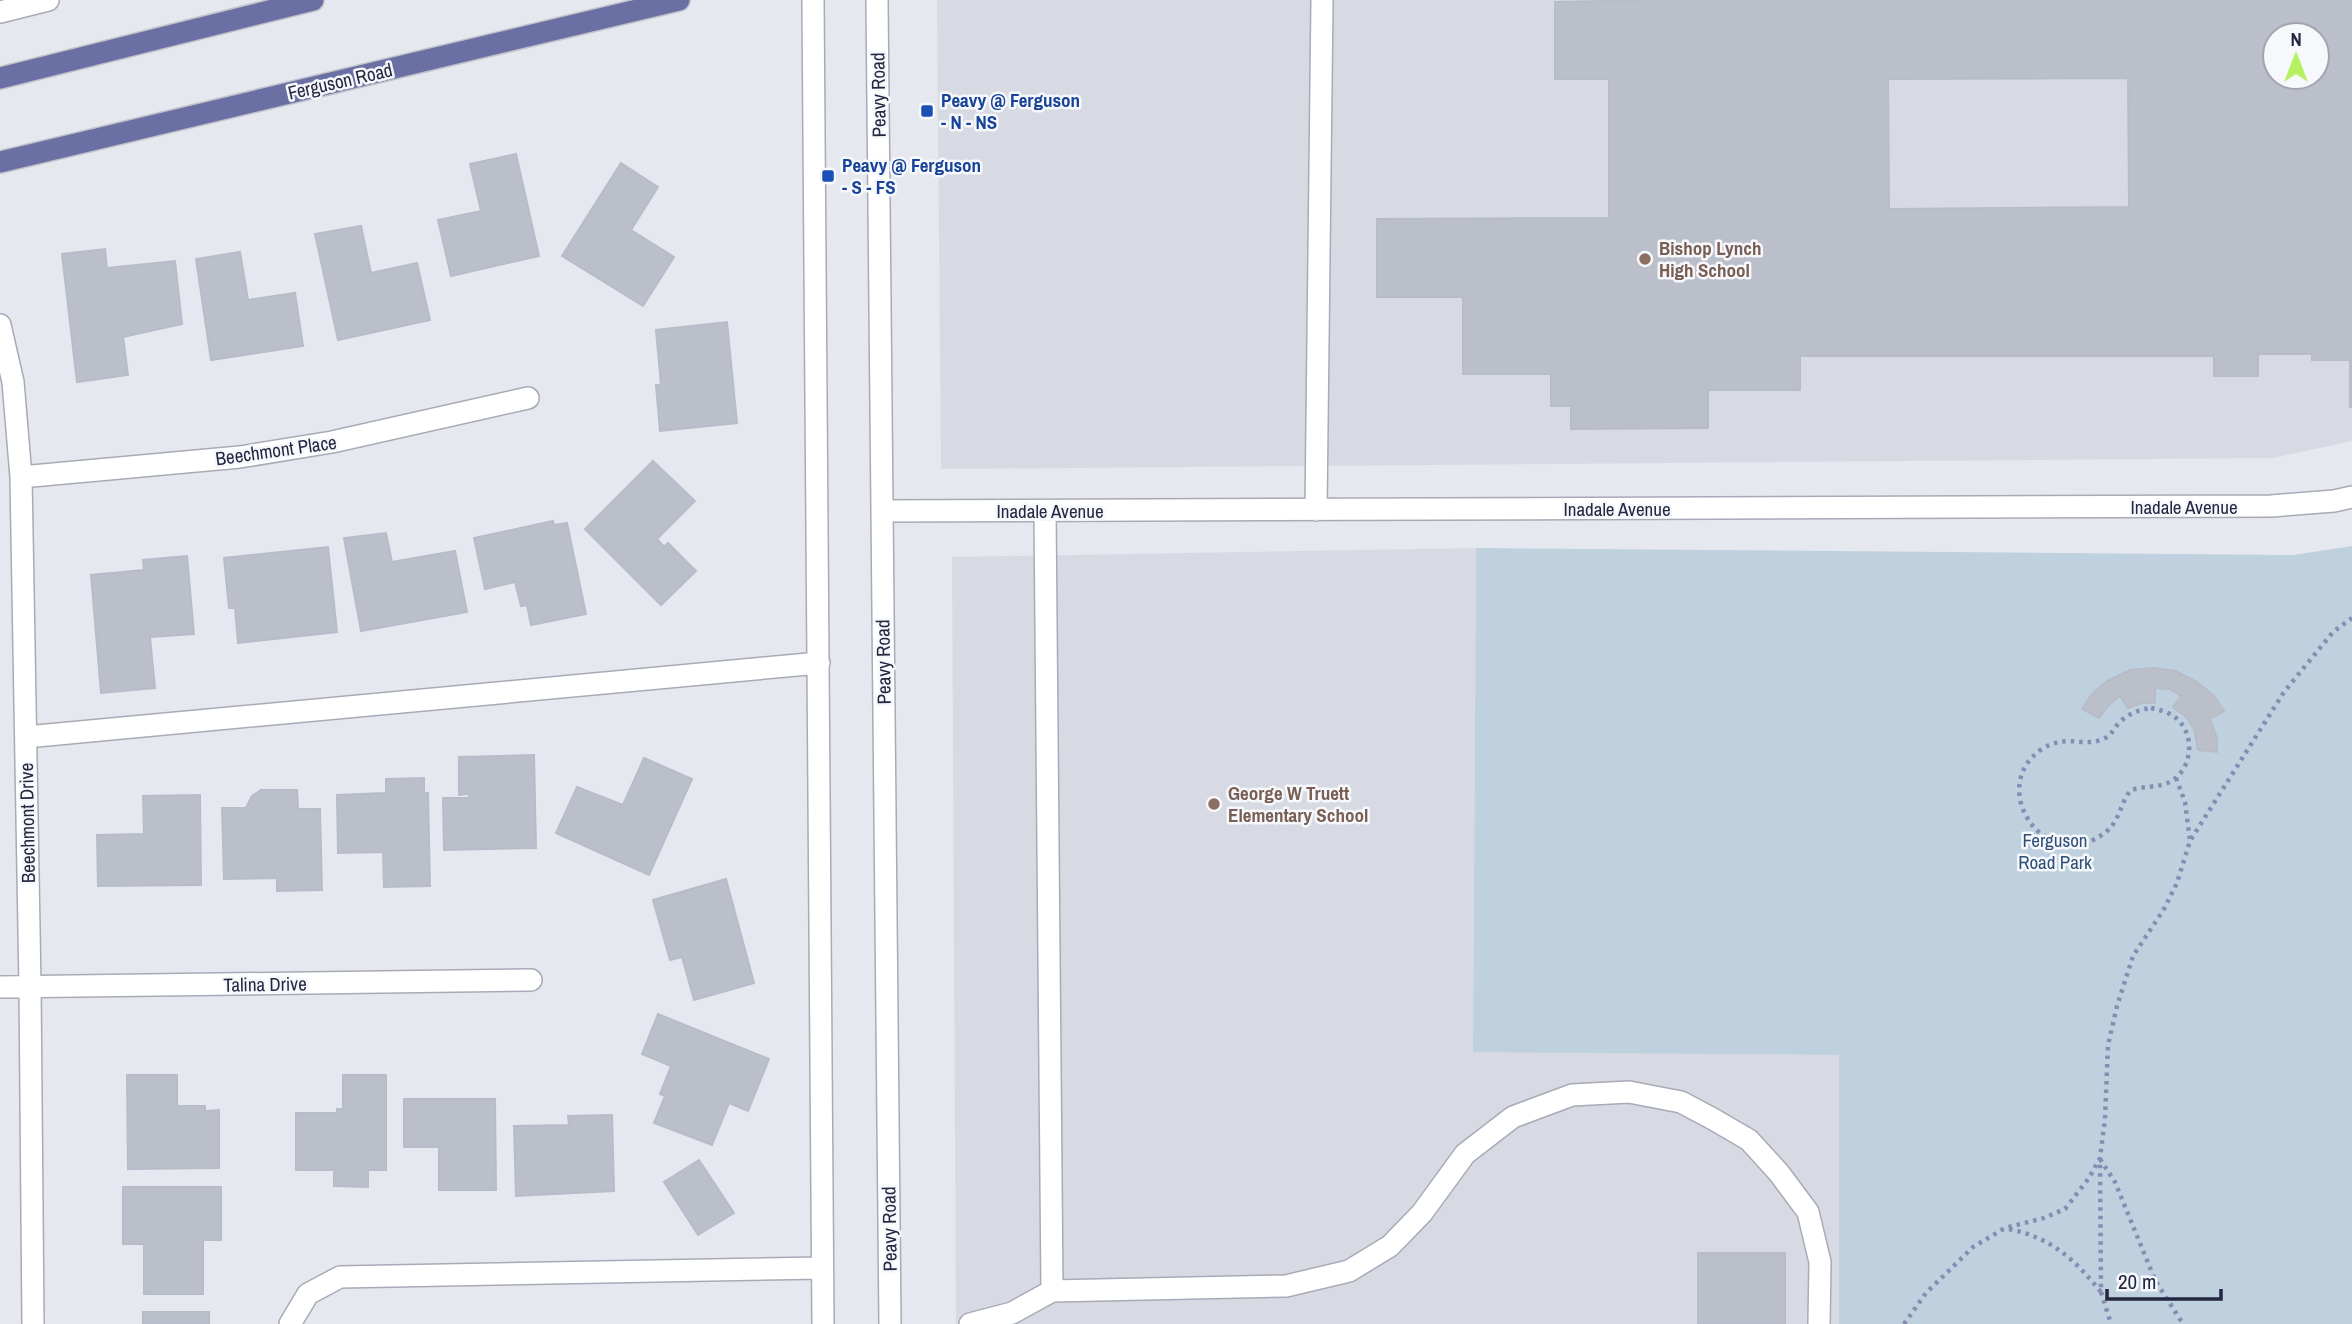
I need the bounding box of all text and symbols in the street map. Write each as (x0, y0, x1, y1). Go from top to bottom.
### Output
north arrow (2261, 21, 2331, 91)
text: N (2290, 26, 2302, 52)
street label: Peavy Road (864, 52, 892, 138)
street label: Ferguson Road (285, 56, 395, 106)
place label: Peavy @ Ferguson - N - NS (941, 87, 1080, 135)
marker: Peavy @ Ferguson - N - NS (919, 103, 935, 119)
place label: Peavy @ Ferguson - S - FS (842, 152, 981, 200)
marker: Peavy @ Ferguson - S - FS (820, 168, 836, 184)
place label: Bishop Lynch High School (1659, 235, 1761, 283)
marker: Bishop Lynch High School (1637, 251, 1653, 267)
street label: Beechmont Place (214, 429, 338, 471)
street label: Inadale Avenue (2130, 494, 2238, 520)
street label: Inadale Avenue (1563, 496, 1671, 522)
street label: Inadale Avenue (996, 498, 1104, 524)
street label: Peavy Road (869, 619, 897, 705)
street label: Beechmont Drive (13, 763, 41, 883)
place label: George W Truett Elementary School (1228, 780, 1368, 828)
marker: George W Truett Elementary School (1206, 796, 1222, 812)
park label: Ferguson Road Park (2018, 827, 2092, 875)
street label: Talina Drive (223, 970, 307, 998)
street label: Peavy Road (875, 1186, 903, 1272)
scale bar (2107, 1258, 2221, 1302)
text: 20 m (2118, 1267, 2156, 1296)

